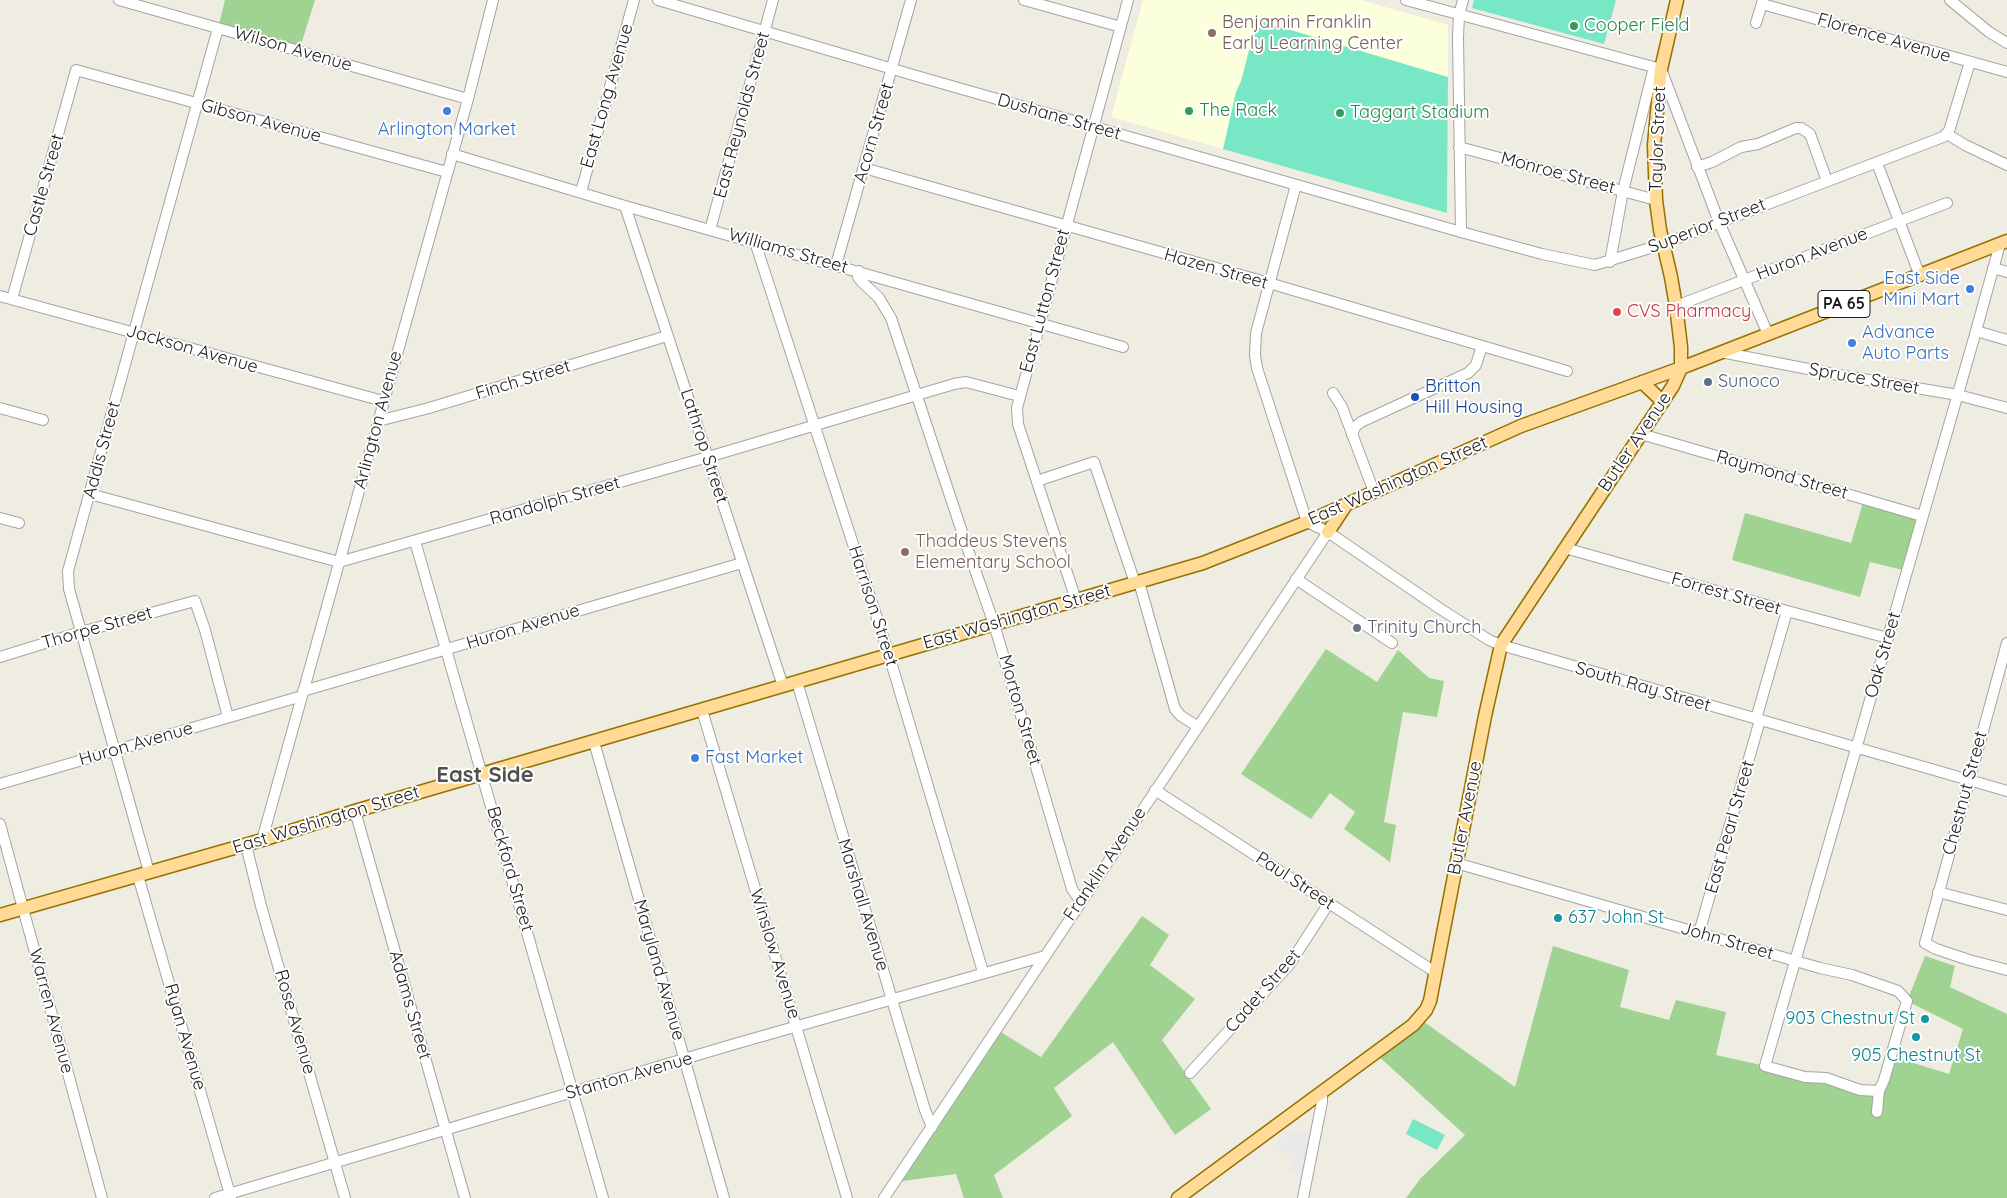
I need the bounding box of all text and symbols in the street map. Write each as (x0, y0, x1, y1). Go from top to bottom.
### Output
street label: Florence Avenue (1815, 9, 1953, 67)
place label: Benjamin Franklin Early Learning Center (1222, 12, 1403, 54)
place label: Cooper Field (1584, 15, 1689, 37)
marker: Cooper Field (1568, 20, 1580, 32)
street label: East Long Avenue (576, 21, 638, 171)
street label: Wilson Avenue (232, 22, 354, 76)
marker: Benjamin Franklin Early Learning Center (1206, 27, 1218, 39)
street label: East Reynolds Street (709, 29, 775, 201)
street label: Acorn Street (849, 80, 899, 186)
street label: Taylor Street (1645, 86, 1671, 192)
street label: Dushane Street (995, 89, 1123, 145)
street label: Gibson Avenue (199, 95, 323, 147)
place label: The Rack (1199, 100, 1277, 122)
place label: Taggart Stadium (1350, 102, 1490, 124)
marker: Arlington Market (441, 105, 453, 117)
marker: The Rack (1183, 105, 1195, 117)
marker: Taggart Stadium (1334, 107, 1346, 119)
place label: Arlington Market (378, 119, 516, 141)
street label: Castle Street (19, 131, 69, 239)
street label: Monroe Street (1498, 147, 1618, 199)
street label: Superior Street (1645, 194, 1769, 258)
street label: Huron Avenue (1753, 223, 1871, 285)
street label: Williams Street (726, 224, 850, 278)
street label: East Lutton Street (1015, 227, 1075, 375)
street label: Hazen Street (1162, 244, 1270, 294)
place label: East Side Mini Mart (1883, 268, 1960, 310)
marker: East Side Mini Mart (1964, 283, 1976, 295)
road number: PA 65 (1818, 290, 1870, 318)
place label: CVS Pharmacy (1627, 301, 1751, 323)
marker: CVS Pharmacy (1611, 306, 1623, 318)
street label: Jackson Avenue (124, 320, 260, 378)
place label: Advance Auto Parts (1862, 322, 1949, 364)
marker: Advance Auto Parts (1846, 337, 1858, 349)
street label: Arlington Avenue (349, 349, 407, 491)
street label: Finch Street (473, 355, 573, 405)
street label: Spruce Street (1807, 359, 1921, 399)
place label: Sunoco (1718, 371, 1780, 393)
place label: Britton Hill Housing (1425, 376, 1523, 418)
marker: Sunoco (1702, 376, 1714, 388)
street label: Lathrop Street (675, 386, 733, 506)
street label: Butler Avenue (1594, 388, 1676, 496)
marker: Britton Hill Housing (1409, 391, 1421, 403)
street label: Addis Street (79, 399, 125, 501)
street label: East Washington Street (1305, 432, 1491, 530)
street label: Raymond Street (1714, 446, 1850, 504)
street label: Randolph Street (487, 472, 623, 530)
place label: Thaddeus Stevens Elementary School (915, 531, 1071, 574)
street label: Harrison Street (843, 543, 903, 669)
marker: Thaddeus Stevens Elementary School (899, 546, 911, 558)
street label: Forrest Street (1669, 568, 1783, 620)
street label: East Washington Street (921, 580, 1113, 654)
street label: Huron Avenue (464, 599, 582, 655)
street label: Thorpe Street (39, 602, 155, 654)
street label: Oak Street (1860, 610, 1906, 700)
place label: Trinity Church (1367, 617, 1481, 639)
marker: Trinity Church (1351, 622, 1363, 634)
street label: Morton Street (994, 652, 1046, 768)
street label: South Ray Street (1573, 657, 1713, 717)
street label: Huron Avenue (77, 717, 195, 771)
street label: Chestnut Street (1938, 729, 1992, 857)
place label: Fast Market (705, 747, 803, 769)
marker: Fast Market (689, 752, 701, 764)
street label: East Pearl Street (1701, 758, 1759, 896)
street label: Butler Avenue (1443, 759, 1487, 877)
district label: East Side (436, 762, 534, 788)
street label: East Washington Street (230, 781, 422, 859)
street label: Franklin Avenue (1059, 803, 1151, 925)
street label: Beckford Street (482, 804, 538, 934)
street label: Marshall Avenue (833, 836, 893, 974)
street label: Paul Street (1251, 847, 1339, 915)
street label: Winslow Avenue (745, 886, 805, 1022)
street label: Maryland Avenue (629, 897, 689, 1043)
place label: 637 John St (1568, 907, 1664, 929)
marker: 637 John St (1552, 912, 1564, 924)
street label: John Street (1678, 917, 1776, 965)
street label: Cadet Street (1221, 945, 1305, 1037)
street label: Warren Avenue (24, 946, 78, 1076)
street label: Adams Street (384, 948, 436, 1062)
street label: Rose Avenue (270, 967, 320, 1077)
street label: Ryan Avenue (159, 981, 211, 1093)
place label: 903 Chestnut St (1785, 1008, 1915, 1030)
marker: 903 Chestnut St (1919, 1013, 1931, 1025)
marker: 905 Chestnut St (1910, 1031, 1922, 1043)
place label: 905 Chestnut St (1851, 1045, 1981, 1067)
street label: Stanton Avenue (563, 1048, 695, 1104)

